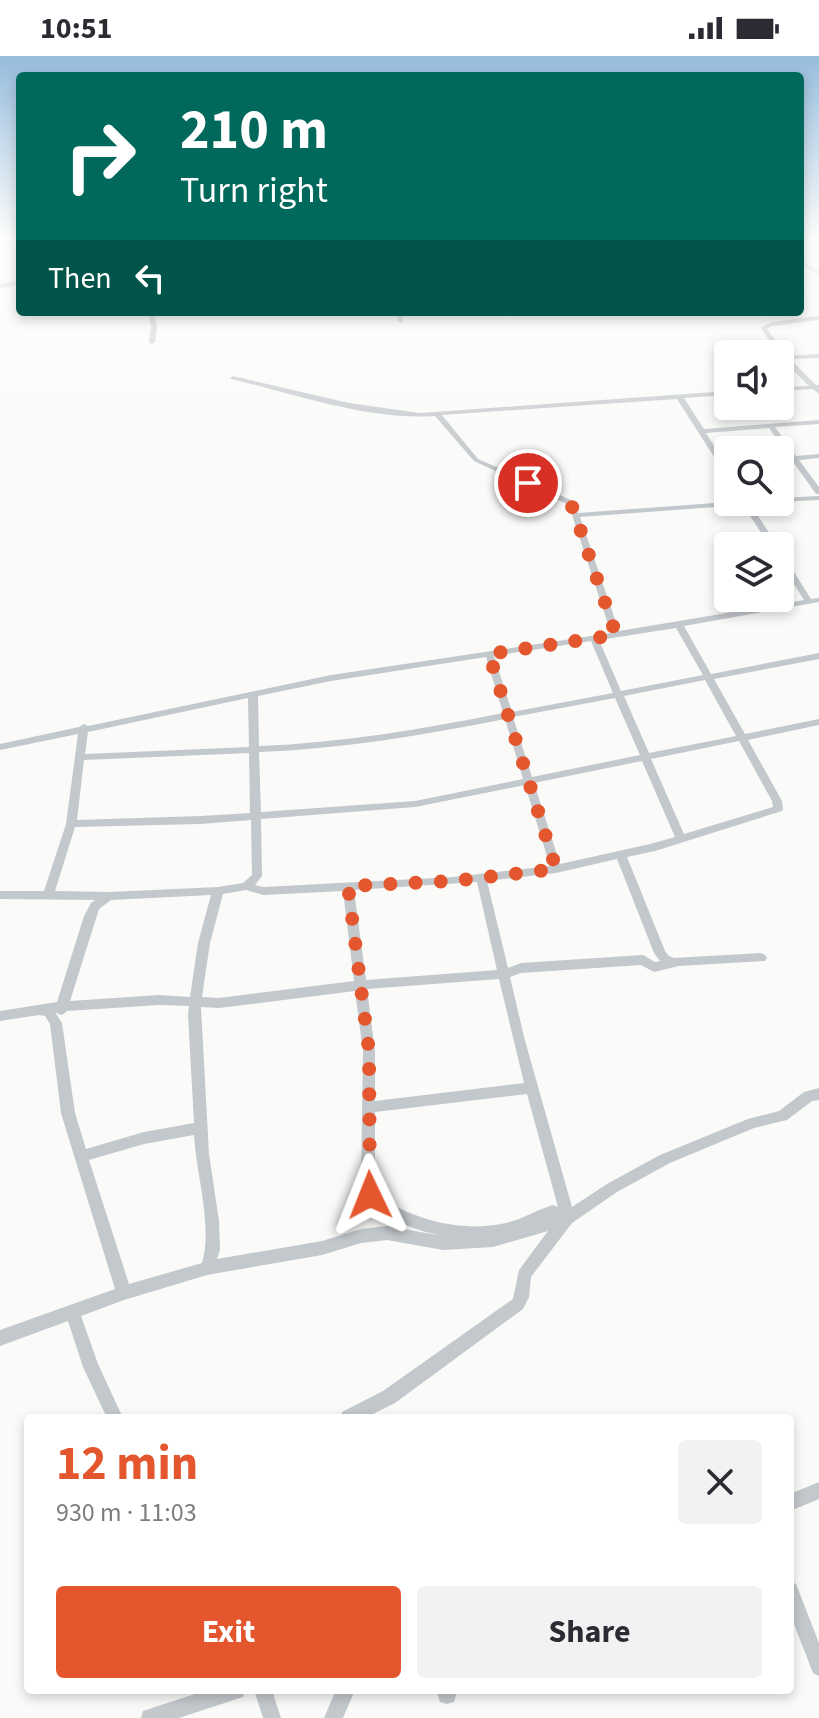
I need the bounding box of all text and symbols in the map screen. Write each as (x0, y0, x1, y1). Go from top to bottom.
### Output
text: 10:51 (40, 7, 112, 50)
text: 210 m (180, 91, 328, 170)
icon: right (48, 104, 152, 208)
text: Turn right (180, 165, 328, 216)
icon: left (128, 256, 172, 300)
text: Then (48, 257, 112, 300)
map controls (714, 340, 794, 612)
button: sound (714, 340, 794, 420)
button: search (714, 436, 794, 516)
pin (494, 449, 562, 517)
icon: arrive (506, 461, 550, 505)
button: layers (714, 532, 794, 612)
position arrow (328, 1153, 412, 1237)
text: 12 min (56, 1430, 198, 1498)
button: close (678, 1440, 762, 1524)
text: 930 m · 11:03 (56, 1494, 197, 1531)
button: Exit (56, 1586, 401, 1678)
button: Share (417, 1586, 762, 1678)

